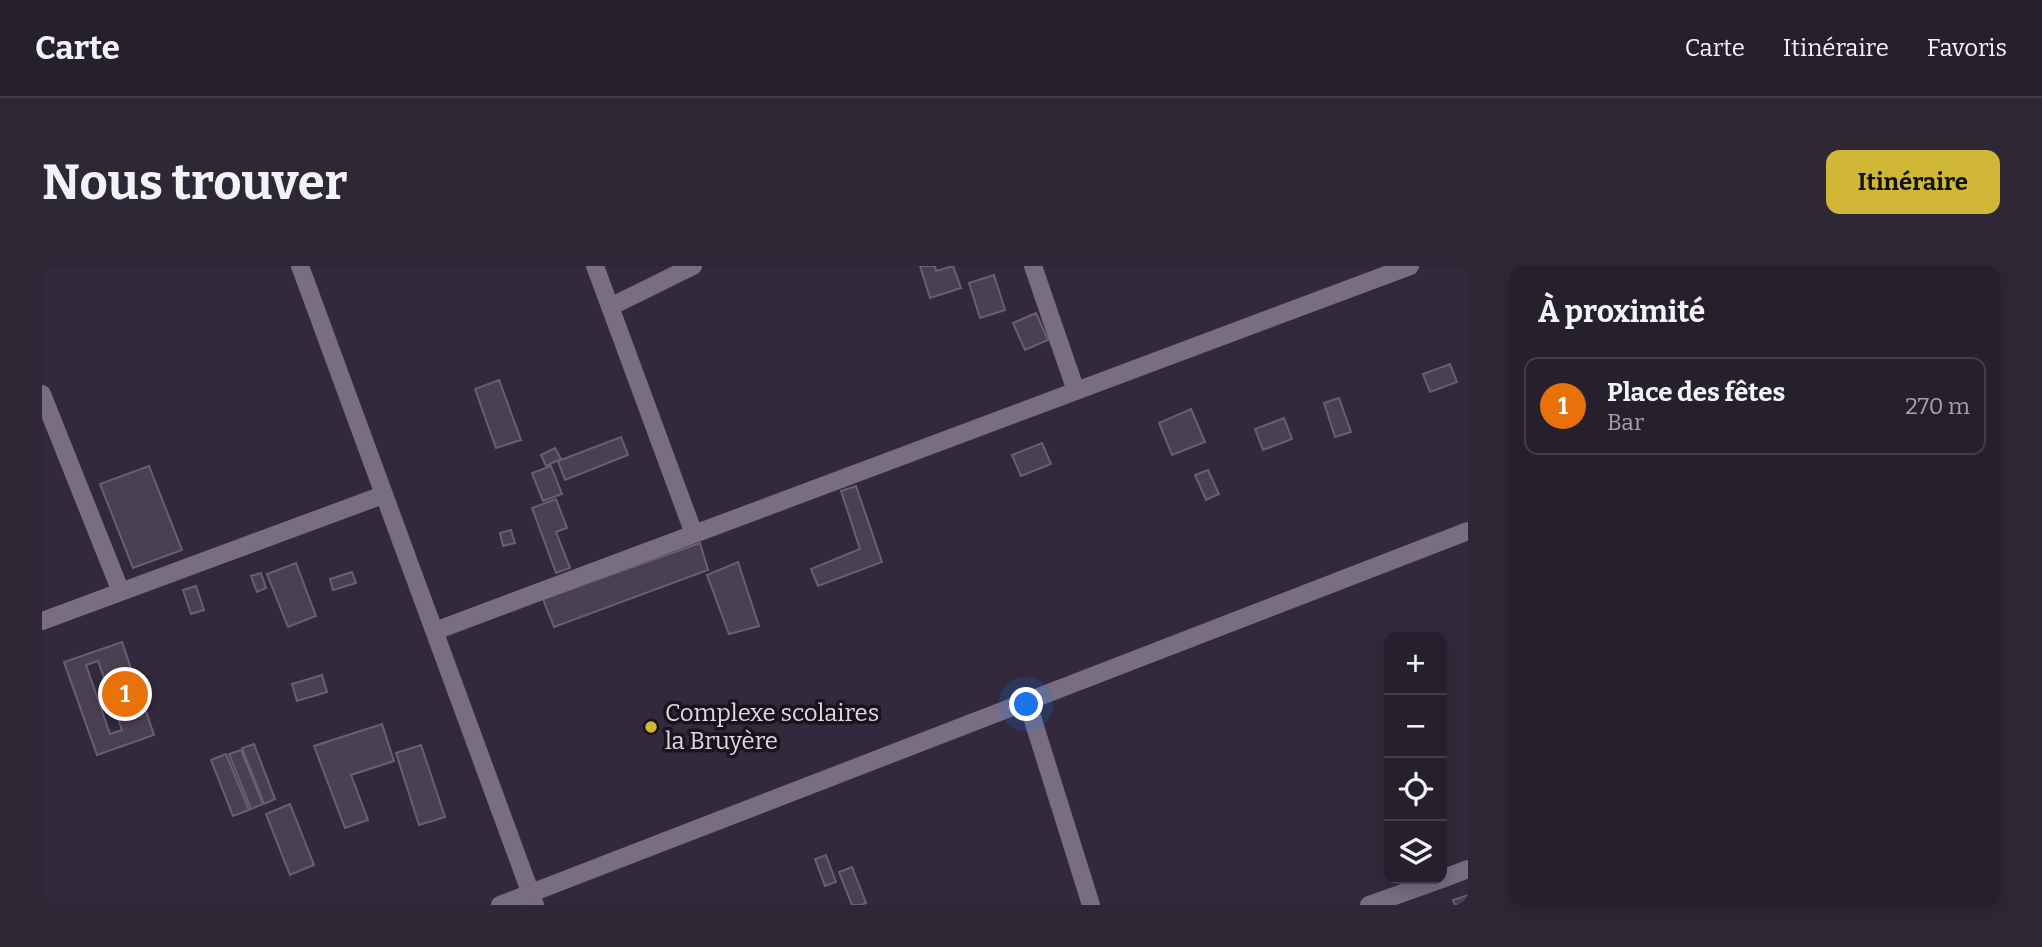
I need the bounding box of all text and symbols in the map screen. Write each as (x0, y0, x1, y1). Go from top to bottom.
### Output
text: Carte (35, 28, 120, 68)
text: Carte (1685, 34, 1745, 62)
text: Itinéraire (1783, 34, 1889, 62)
text: Favoris (1927, 34, 2007, 62)
button: Itinéraire (1826, 150, 2000, 214)
text: Nous trouver (42, 153, 348, 212)
text: À proximité (1538, 294, 1705, 330)
text: Place des fêtes (1607, 377, 1785, 408)
text: 1 (1558, 392, 1568, 420)
text: 270 m (1905, 392, 1970, 420)
text: Bar (1607, 408, 1644, 436)
map controls (1384, 632, 1447, 884)
button: + (1384, 632, 1447, 695)
pin: 1 (102, 668, 148, 720)
your location (1009, 687, 1043, 721)
button: − (1384, 695, 1447, 758)
place label: Complexe scolaires la Bruyère (665, 699, 879, 755)
marker: Complexe scolaires la Bruyère (643, 719, 659, 735)
button: locate (1384, 758, 1447, 821)
button: layers (1384, 821, 1447, 884)

